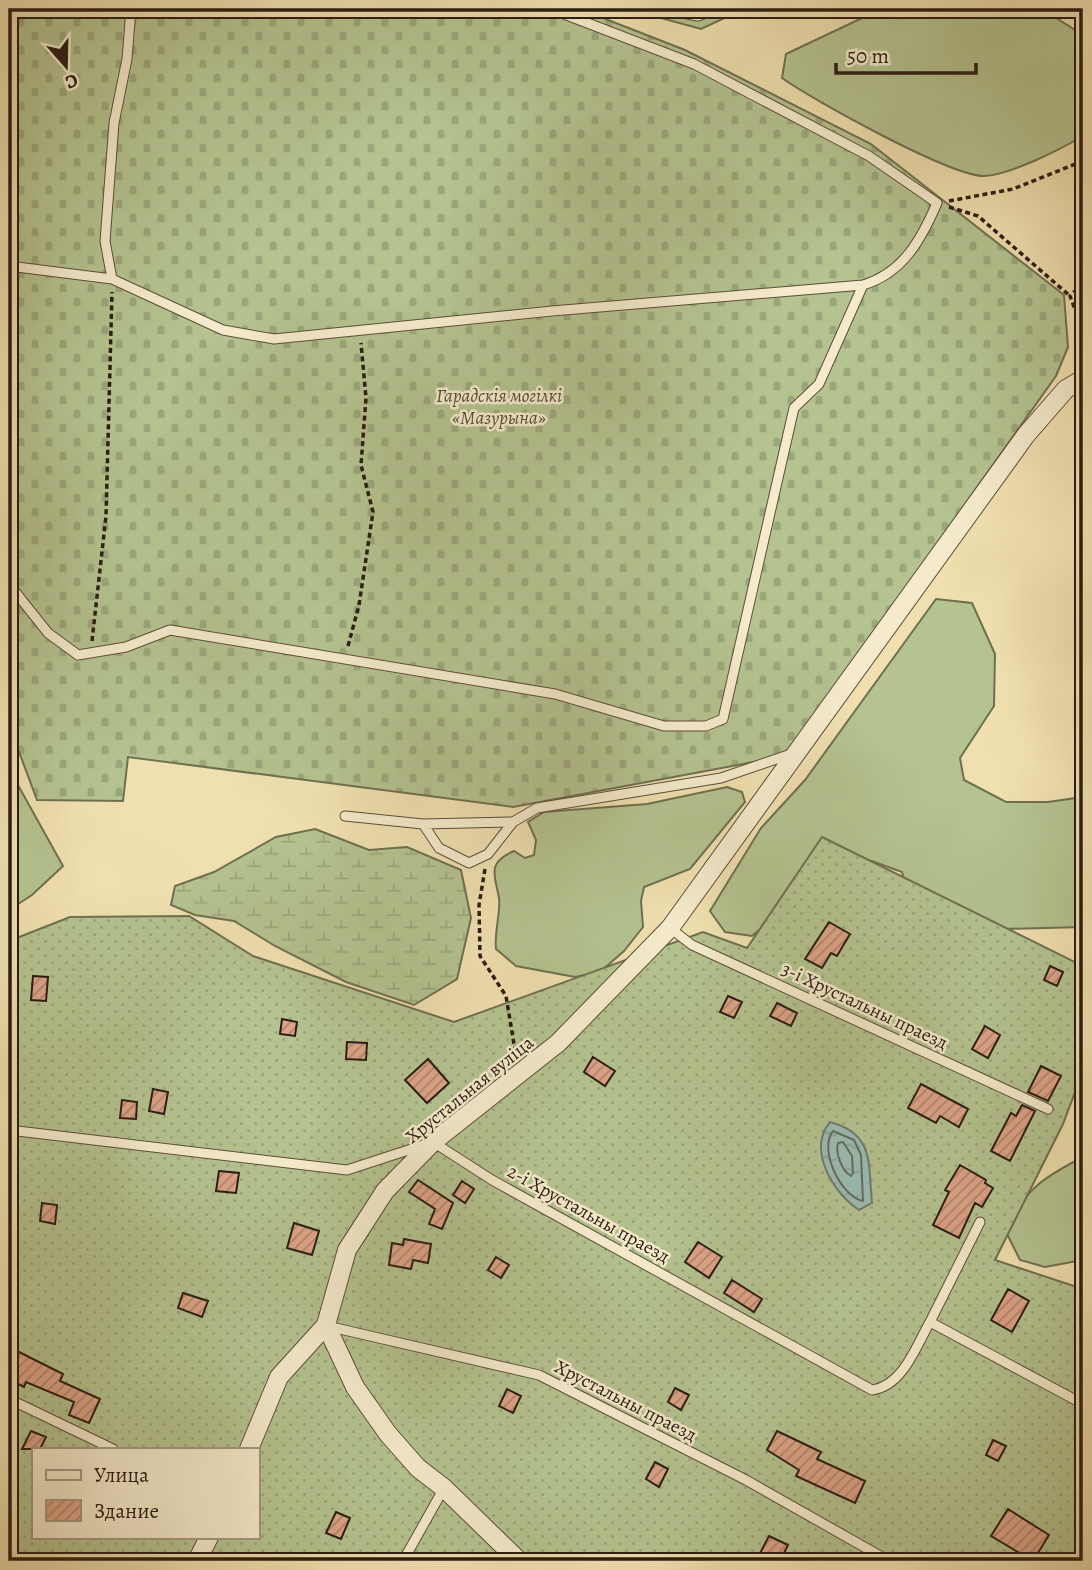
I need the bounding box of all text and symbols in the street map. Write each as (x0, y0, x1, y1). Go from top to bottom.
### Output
north arrow (32, 32, 102, 102)
scale bar (836, 32, 976, 76)
text: 50 m (847, 42, 889, 70)
text: С (62, 67, 81, 95)
park label: Гарадскія могілкі «Мазурына» (436, 383, 562, 431)
street label: 3-і Хрустальны праезд (777, 956, 952, 1056)
street label: Хрустальная вуліца (400, 1030, 539, 1150)
street label: 2-і Хрустальны праезд (503, 1158, 674, 1269)
street label: Хрустальны праезд (550, 1354, 701, 1448)
legend (32, 1448, 259, 1538)
text: Улица (94, 1461, 149, 1489)
text: Здание (94, 1497, 159, 1525)

